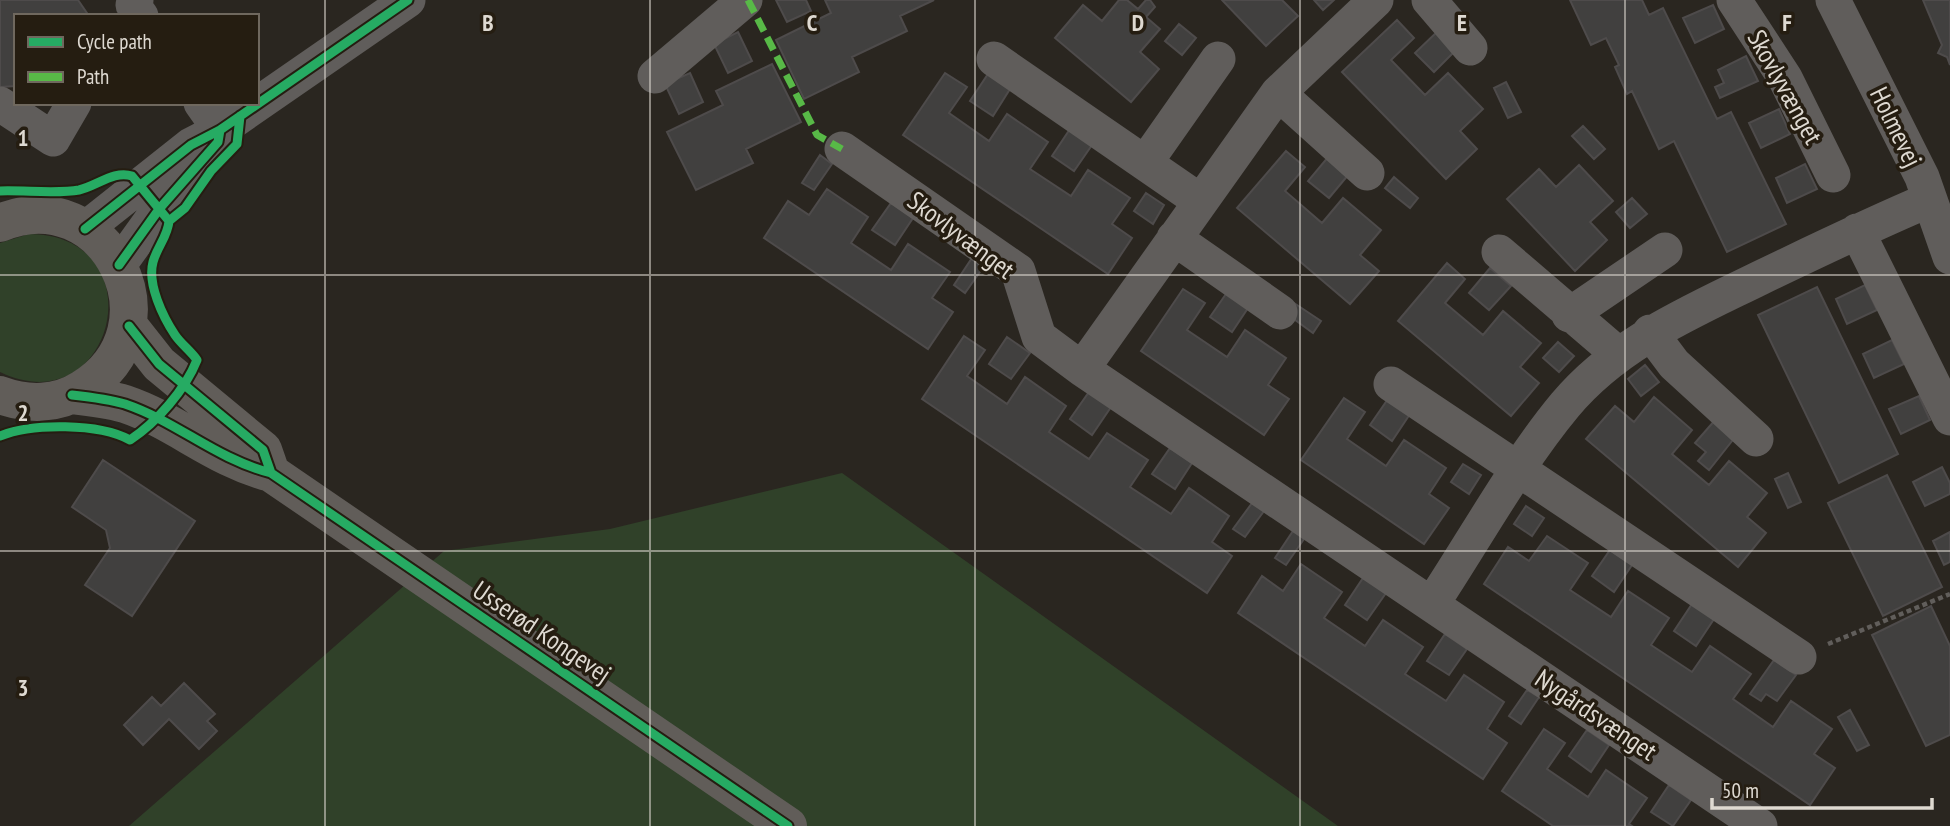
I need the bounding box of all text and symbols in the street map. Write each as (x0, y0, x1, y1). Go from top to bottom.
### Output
text: B (482, 8, 494, 37)
text: C (807, 8, 818, 37)
text: D (1132, 8, 1144, 37)
text: E (1457, 8, 1467, 37)
text: F (1782, 8, 1792, 37)
legend (14, 14, 259, 105)
street label: Skovlyvænget (1741, 24, 1830, 150)
text: Cycle path (77, 28, 152, 55)
text: Path (77, 63, 109, 90)
street label: Holmevej (1863, 81, 1930, 172)
text: 1 (18, 123, 29, 152)
street label: Skovlyvænget (901, 184, 1021, 286)
text: 2 (18, 398, 29, 427)
street label: Usserød Kongevej (467, 573, 618, 690)
street label: Nygårdsvænget (1529, 662, 1663, 767)
text: 3 (18, 673, 29, 702)
scale bar (1712, 766, 1932, 810)
text: 50 m (1722, 777, 1759, 804)

